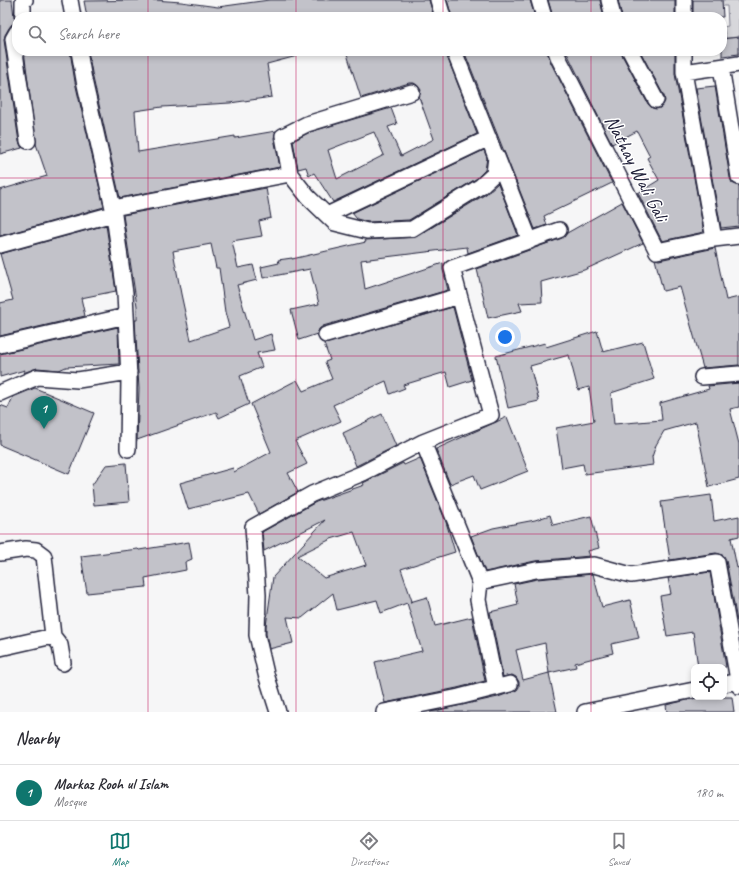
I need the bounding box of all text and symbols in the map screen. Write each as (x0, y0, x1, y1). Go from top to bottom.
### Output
search box (12, 12, 727, 56)
icon: search (26, 23, 48, 45)
text: Search here (58, 25, 119, 44)
street label: Nathay Wali Gali (599, 111, 675, 227)
your location (495, 327, 515, 347)
pin: 1 (31, 396, 57, 429)
map controls (691, 664, 727, 700)
button: locate (691, 664, 727, 700)
text: Nearby (16, 728, 59, 749)
text: Markaz Rooh ul Islam (54, 775, 168, 794)
text: 1 (26, 785, 32, 801)
text: 180 m (695, 785, 723, 801)
text: Mosque (54, 794, 86, 810)
tab: Map (109, 830, 131, 868)
tab: Directions (350, 830, 389, 868)
tab: Saved (608, 830, 630, 868)

